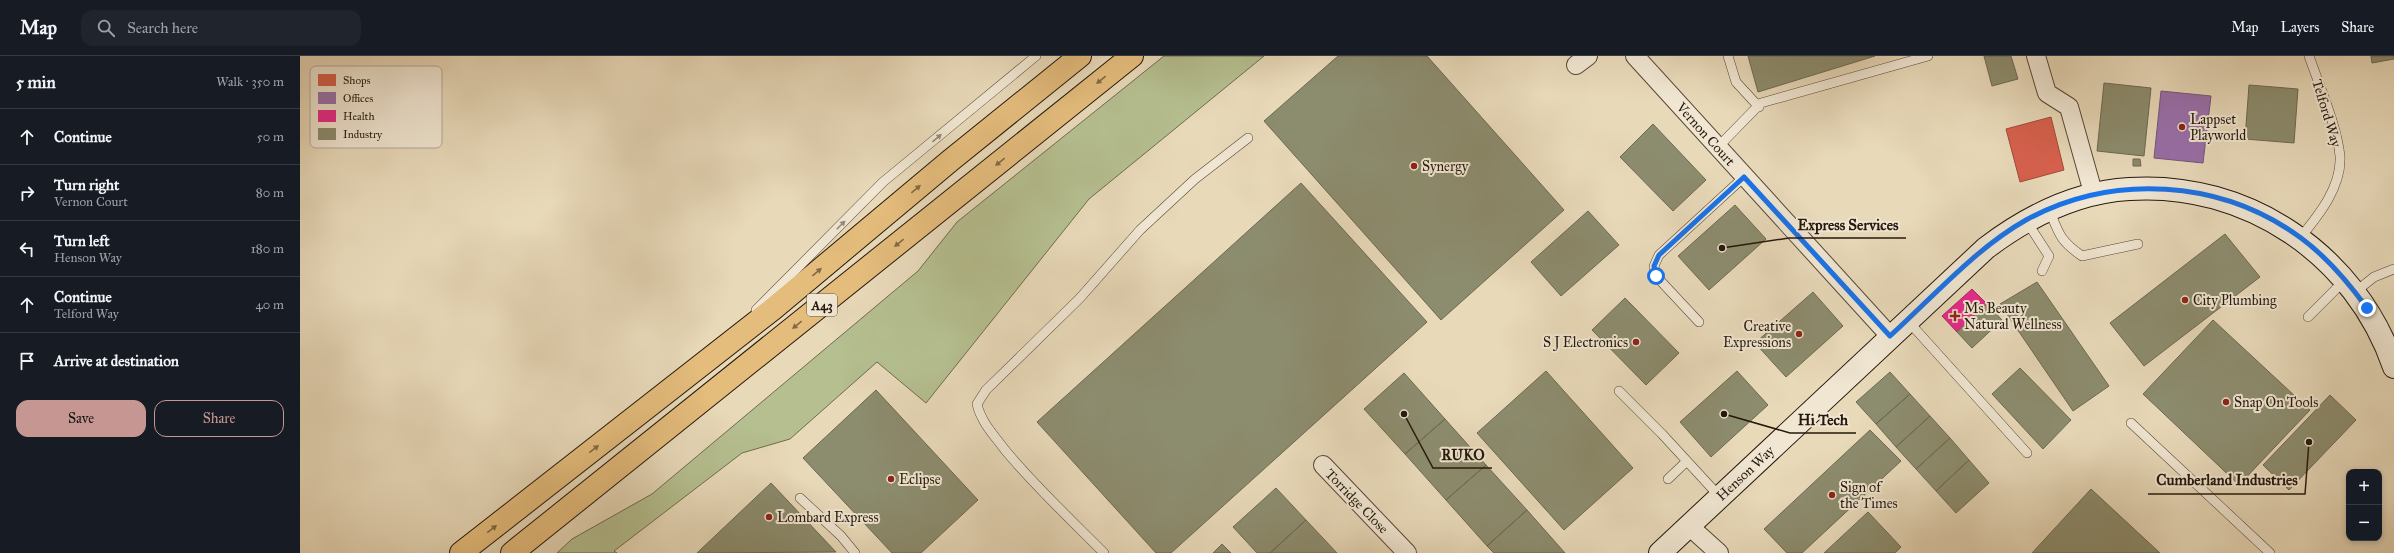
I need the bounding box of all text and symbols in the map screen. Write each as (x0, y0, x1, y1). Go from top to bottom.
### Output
search box (81, 10, 361, 46)
text: Map (20, 16, 57, 39)
icon: search (95, 17, 117, 39)
text: Search here (127, 19, 198, 37)
text: Map (2231, 19, 2259, 36)
text: Layers (2281, 19, 2319, 36)
text: Share (2341, 19, 2374, 36)
legend (310, 66, 442, 148)
text: 5 min (16, 72, 56, 93)
text: Walk · 350 m (216, 74, 284, 90)
text: Shops (343, 74, 371, 87)
one-way arrow (1096, 76, 1107, 85)
street label: Telford Way (2308, 77, 2345, 149)
text: Offices (343, 92, 373, 105)
street label: Vernon Court (1672, 98, 1739, 170)
text: Health (343, 110, 375, 123)
place label: Lappset Playworld (2190, 111, 2246, 144)
marker: Lappset Playworld (2177, 122, 2187, 132)
icon: ahead (16, 126, 38, 148)
text: Continue (54, 128, 112, 146)
text: Industry (343, 128, 383, 141)
text: 50 m (257, 129, 284, 145)
one-way arrow (931, 133, 942, 142)
one-way arrow (994, 157, 1005, 166)
place label: Synergy (1422, 158, 1469, 175)
marker: Synergy (1409, 161, 1419, 171)
text: Turn right (54, 176, 119, 194)
icon: right (16, 182, 38, 204)
one-way arrow (911, 184, 922, 193)
text: 80 m (256, 185, 284, 201)
text: Vernon Court (54, 194, 128, 210)
callout: Express Services (1789, 211, 1906, 238)
text: Express Services (1798, 216, 1899, 235)
one-way arrow (836, 220, 846, 230)
text: Turn left (54, 232, 110, 250)
icon: left (16, 238, 38, 260)
one-way arrow (893, 239, 904, 248)
text: 180 m (251, 241, 284, 257)
text: Henson Way (54, 250, 122, 266)
route start (1647, 267, 1665, 285)
one-way arrow (811, 268, 822, 277)
text: Continue (54, 288, 112, 306)
place label: City Plumbing (2193, 292, 2277, 309)
icon: ahead (16, 294, 38, 316)
road number: A43 (807, 294, 837, 316)
marker: City Plumbing (2180, 295, 2190, 305)
text: 40 m (255, 297, 284, 313)
route end (2358, 299, 2376, 317)
place label: Ms Beauty Natural Wellness (1964, 300, 2062, 333)
text: Telford Way (54, 306, 119, 322)
marker: Ms Beauty Natural Wellness (1949, 310, 1961, 322)
place label: Creative Expressions (1723, 318, 1791, 351)
one-way arrow (792, 320, 803, 329)
marker: Creative Expressions (1794, 329, 1804, 339)
place label: S J Electronics (1543, 334, 1628, 352)
marker: S J Electronics (1631, 337, 1641, 347)
icon: arrive (16, 350, 38, 372)
text: Arrive at destination (54, 352, 179, 370)
place label: Snap On Tools (2234, 394, 2318, 411)
marker: Snap On Tools (2221, 397, 2231, 407)
button: Save (16, 400, 146, 437)
button: Share (154, 400, 284, 437)
callout: Hi Tech (1790, 406, 1856, 433)
text: Hi Tech (1798, 411, 1849, 429)
callout: RUKO (1433, 441, 1492, 468)
street label: Henson Way (1713, 442, 1778, 505)
one-way arrow (589, 444, 600, 453)
text: RUKO (1441, 446, 1485, 464)
street label: Torridge Close (1321, 465, 1392, 537)
callout: Cumberland Industries (2148, 467, 2305, 494)
map controls (2346, 469, 2382, 541)
button: + (2346, 469, 2382, 505)
place label: Eclipse (899, 471, 941, 488)
text: Cumberland Industries (2156, 471, 2298, 489)
marker: Eclipse (886, 474, 896, 484)
place label: Sign of the Times (1840, 479, 1898, 512)
marker: Sign of the Times (1827, 490, 1837, 500)
button: − (2346, 505, 2382, 541)
place label: Lombard Express (777, 509, 879, 526)
marker: Lombard Express (764, 512, 774, 522)
one-way arrow (487, 525, 498, 533)

